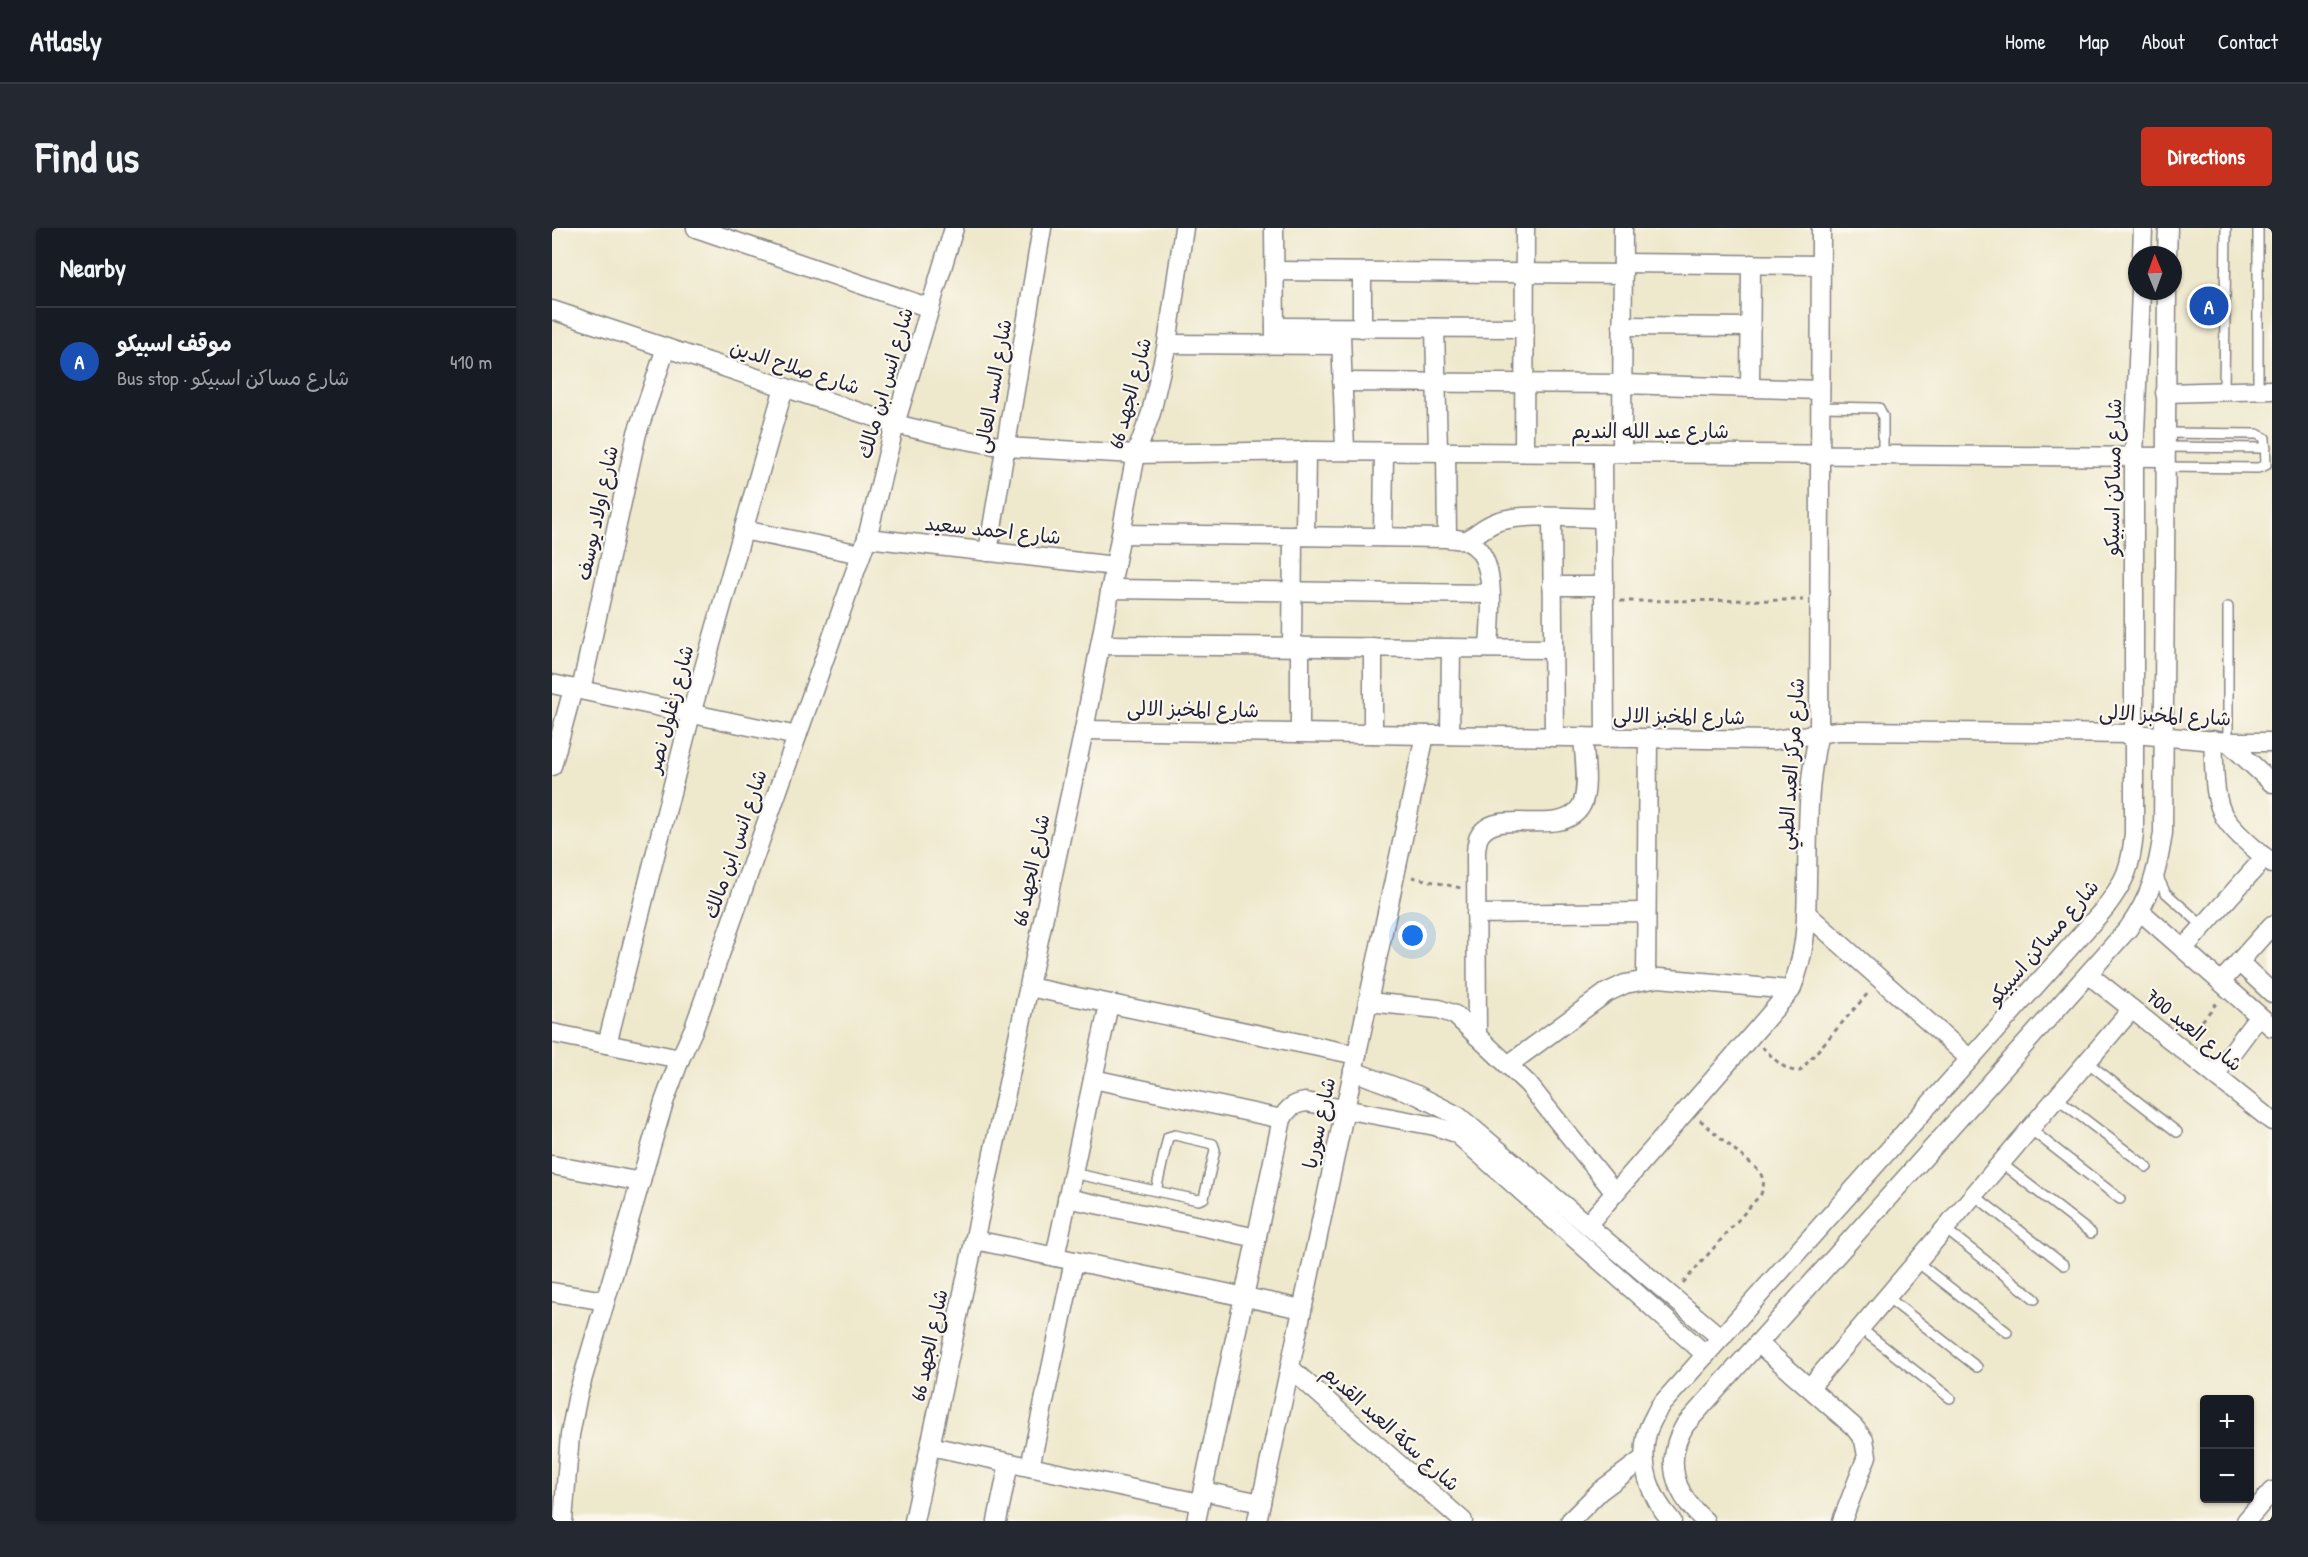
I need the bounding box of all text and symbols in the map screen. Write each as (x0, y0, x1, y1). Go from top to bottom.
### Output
text: Atlasly (30, 22, 102, 60)
text: Home (2005, 27, 2046, 56)
text: Map (2079, 27, 2109, 56)
text: About (2142, 27, 2185, 56)
text: Contact (2218, 27, 2278, 56)
button: Directions (2141, 127, 2272, 186)
text: Find us (36, 128, 139, 185)
north arrow (2128, 246, 2182, 300)
text: Nearby (60, 250, 126, 285)
pin: A (2190, 284, 2228, 328)
street label: شارع انس ابن مالك (850, 304, 920, 462)
street label: شارع السد العالى (967, 317, 1019, 455)
text: موقف اسبيكو (117, 328, 232, 358)
street label: شارع صلاح الدين (727, 333, 863, 401)
street label: شارع الجهد 66 (1102, 334, 1158, 452)
text: A (75, 348, 84, 375)
text: 410 m (450, 348, 492, 375)
text: Bus stop · شارع مساكن اسبيكو (117, 364, 349, 391)
street label: شارع مساكن اسبيكو (2098, 398, 2128, 558)
street label: شارع عبد الله النديم (1571, 417, 1729, 447)
street label: شارع اولاد يوسف (569, 443, 625, 583)
street label: شارع احمد سعيد (924, 509, 1062, 551)
street label: شارع زغلول نصر (639, 642, 701, 778)
street label: شارع مركز العبد الطبي (1771, 677, 1815, 851)
street label: شارع المخبز الالى (1127, 694, 1259, 724)
street label: شارع المخبز الالى (2098, 698, 2232, 732)
street label: شارع المخبز الالى (1613, 701, 1745, 731)
street label: شارع انس ابن مالك (696, 766, 774, 922)
street label: شارع الجهد 66 (1005, 811, 1057, 929)
street label: شارع مساكن اسبيكو (1979, 873, 2105, 1012)
your location (1398, 921, 1427, 950)
street label: شارع العبد 700 (2140, 982, 2248, 1078)
street label: شارع سوريا (1296, 1075, 1342, 1171)
street label: شارع الجهد 66 (903, 1286, 955, 1404)
street label: شارع سكة العبد القديم (1315, 1358, 1466, 1499)
map controls (2200, 1395, 2254, 1503)
button: + (2200, 1395, 2254, 1449)
button: − (2200, 1449, 2254, 1503)

